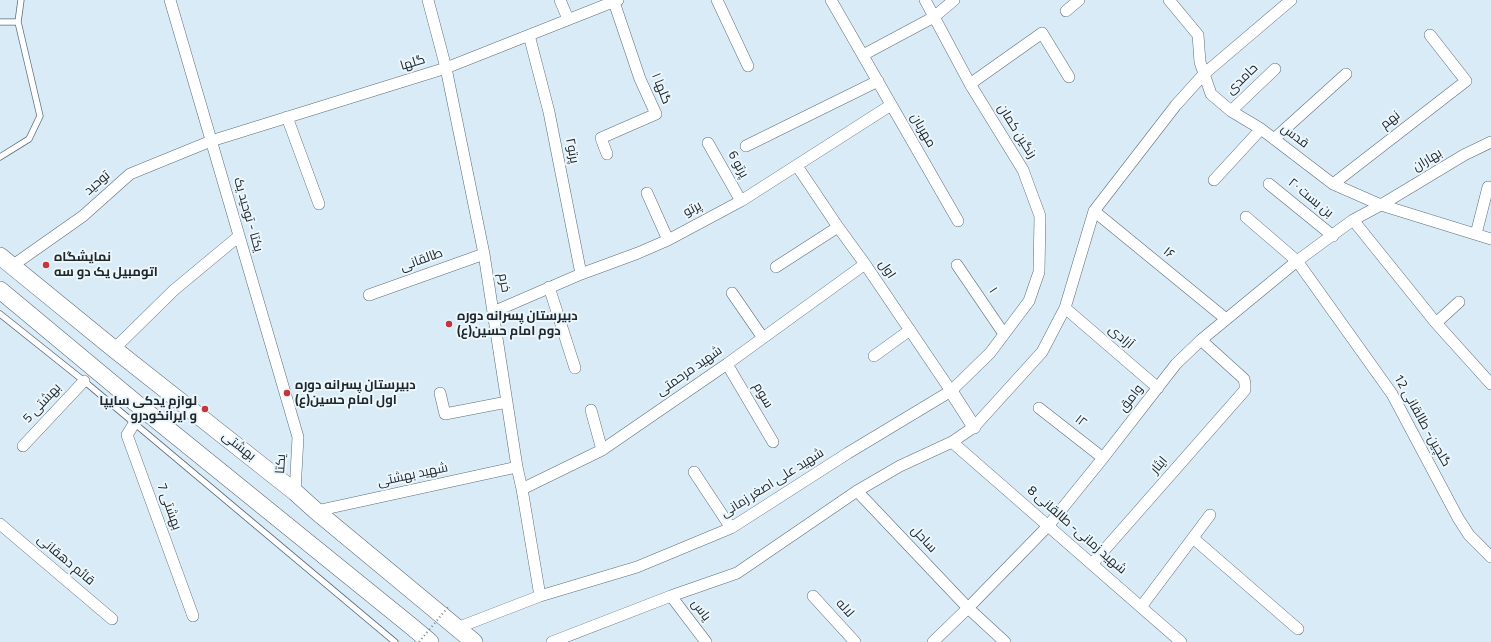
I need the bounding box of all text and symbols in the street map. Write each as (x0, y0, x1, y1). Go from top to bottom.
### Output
street label: گلها (399, 53, 427, 75)
street label: حامدی (1224, 61, 1262, 99)
street label: گلها ۱ (647, 71, 673, 107)
street label: رنگین کمان (993, 102, 1039, 162)
street label: نهم (1378, 109, 1404, 133)
street label: مهربان (906, 111, 938, 151)
street label: قدس (1277, 122, 1311, 152)
street label: پرتو۲ (561, 137, 581, 165)
street label: بهاران (1410, 146, 1446, 176)
street label: پرتو 6 (723, 149, 751, 181)
street label: توحید (82, 169, 114, 199)
street label: یکتا - توحید یک (229, 176, 265, 254)
street label: بن بست ۲۰ (1284, 176, 1336, 222)
street label: پرتو (681, 199, 705, 221)
street label: ۱۶ (1159, 245, 1177, 263)
street label: طالقانی (399, 246, 445, 276)
place label: نمایشگاه اتومبیل یک دو سه (54, 250, 158, 281)
street label: اول (874, 258, 898, 282)
marker: نمایشگاه اتومبیل یک دو سه (41, 260, 51, 270)
street label: خرم (494, 272, 512, 294)
street label: ۱ (984, 285, 1000, 297)
place label: دبیرستان پسرانه دوره دوم امام حسین(ع) (457, 309, 578, 340)
marker: دبیرستان پسرانه دوره دوم امام حسین(ع) (444, 319, 454, 329)
street label: آزادی (1104, 323, 1136, 353)
street label: شهید مرحمتی (654, 344, 726, 400)
street label: گلچین- طالقانی 12 (1389, 372, 1453, 470)
place label: دبیرستان پسرانه دوره اول امام حسین(ع) (295, 378, 416, 409)
street label: بهشتی 5 (21, 381, 65, 427)
street label: سوم (749, 381, 775, 411)
street label: وامق (1116, 382, 1148, 416)
marker: دبیرستان پسرانه دوره اول امام حسین(ع) (282, 388, 292, 398)
place label: لوازم یدکی سایپا و ایرانخودرو (99, 394, 197, 425)
marker: لوازم یدکی سایپا و ایرانخودرو (200, 404, 210, 414)
street label: ۱۲ (1071, 413, 1089, 431)
street label: بهشتی (218, 429, 258, 465)
street label: شهید علی اصغر زمانی (719, 446, 827, 522)
street label: یکتا (274, 454, 290, 474)
street label: ایثار (1148, 454, 1172, 478)
street label: شهید بهشتی (376, 461, 450, 491)
street label: بهشتی 7 (152, 481, 184, 533)
street label: شهید زمانی- طالقانی 8 (1023, 484, 1129, 578)
street label: ساحل (907, 523, 939, 557)
street label: قائم دهقانی (33, 532, 97, 590)
street label: یاس (687, 597, 713, 625)
street label: لاله (832, 597, 856, 621)

